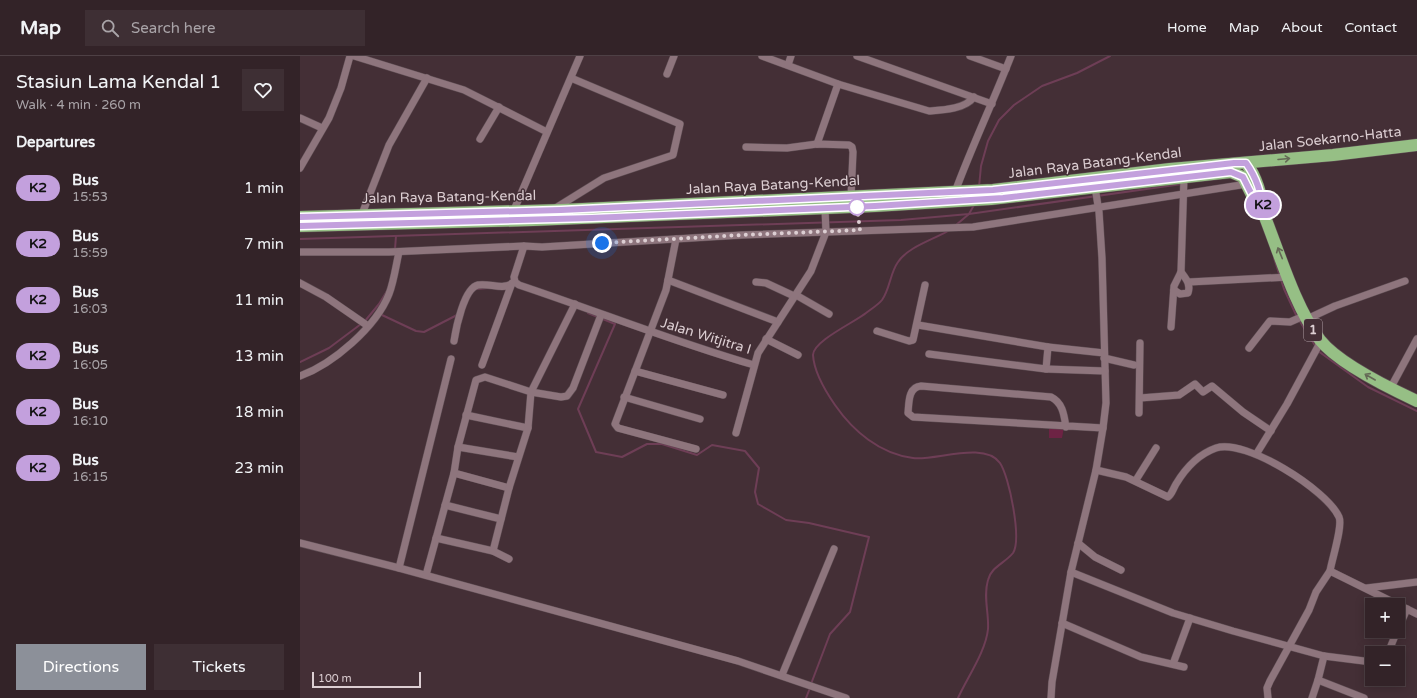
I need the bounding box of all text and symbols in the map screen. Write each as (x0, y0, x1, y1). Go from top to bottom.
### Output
search box (85, 10, 365, 46)
text: Map (20, 17, 61, 39)
icon: search (99, 17, 121, 39)
text: Search here (131, 19, 215, 37)
text: Home (1167, 19, 1207, 36)
text: Map (1229, 19, 1259, 36)
text: About (1281, 19, 1323, 36)
text: Contact (1345, 19, 1397, 36)
button: heart (242, 69, 284, 111)
text: Stasiun Lama Kendal 1 (16, 71, 221, 93)
text: Walk · 4 min · 260 m (16, 97, 141, 113)
street label: Jalan Soekarno-Hatta (1258, 123, 1402, 155)
text: Departures (16, 133, 95, 151)
street label: Jalan Raya Batang-Kendal (1007, 144, 1183, 182)
one-way arrow (1277, 155, 1290, 163)
text: Bus (72, 171, 99, 189)
street label: Jalan Raya Batang-Kendal (686, 172, 860, 198)
text: K2 (29, 179, 47, 196)
text: 1 min (244, 179, 284, 197)
street label: Jalan Raya Batang-Kendal (362, 187, 536, 207)
text: 15:53 (72, 189, 108, 205)
line badge: K2 (1245, 192, 1281, 218)
text: K2 (1254, 196, 1272, 213)
unlabelled marker (848, 198, 866, 216)
text: Bus (72, 227, 99, 245)
your location (592, 233, 612, 253)
text: K2 (29, 235, 47, 252)
text: 7 min (244, 235, 284, 253)
text: 15:59 (72, 245, 108, 261)
one-way arrow (1275, 248, 1283, 260)
text: Bus (72, 283, 99, 301)
text: K2 (29, 291, 47, 308)
text: 11 min (235, 291, 284, 309)
text: 16:03 (72, 301, 108, 317)
street label: Jalan Witjitra I (659, 314, 753, 358)
road number: 1 (1304, 319, 1322, 341)
text: Bus (72, 339, 99, 357)
text: K2 (29, 347, 47, 364)
text: 13 min (235, 347, 284, 365)
text: 16:05 (72, 357, 108, 373)
one-way arrow (1364, 373, 1376, 381)
text: Bus (72, 395, 99, 413)
text: K2 (29, 403, 47, 420)
text: 18 min (235, 403, 284, 421)
text: 16:10 (72, 413, 108, 429)
text: Bus (72, 451, 99, 469)
text: K2 (29, 459, 47, 476)
text: 23 min (235, 459, 284, 477)
text: 16:15 (72, 469, 108, 485)
map controls (1365, 598, 1405, 686)
button: + (1365, 598, 1405, 638)
button: Directions (16, 644, 146, 690)
button: Tickets (154, 644, 284, 690)
button: − (1365, 646, 1405, 686)
scale bar (312, 670, 421, 689)
text: 100 m (318, 672, 352, 685)

